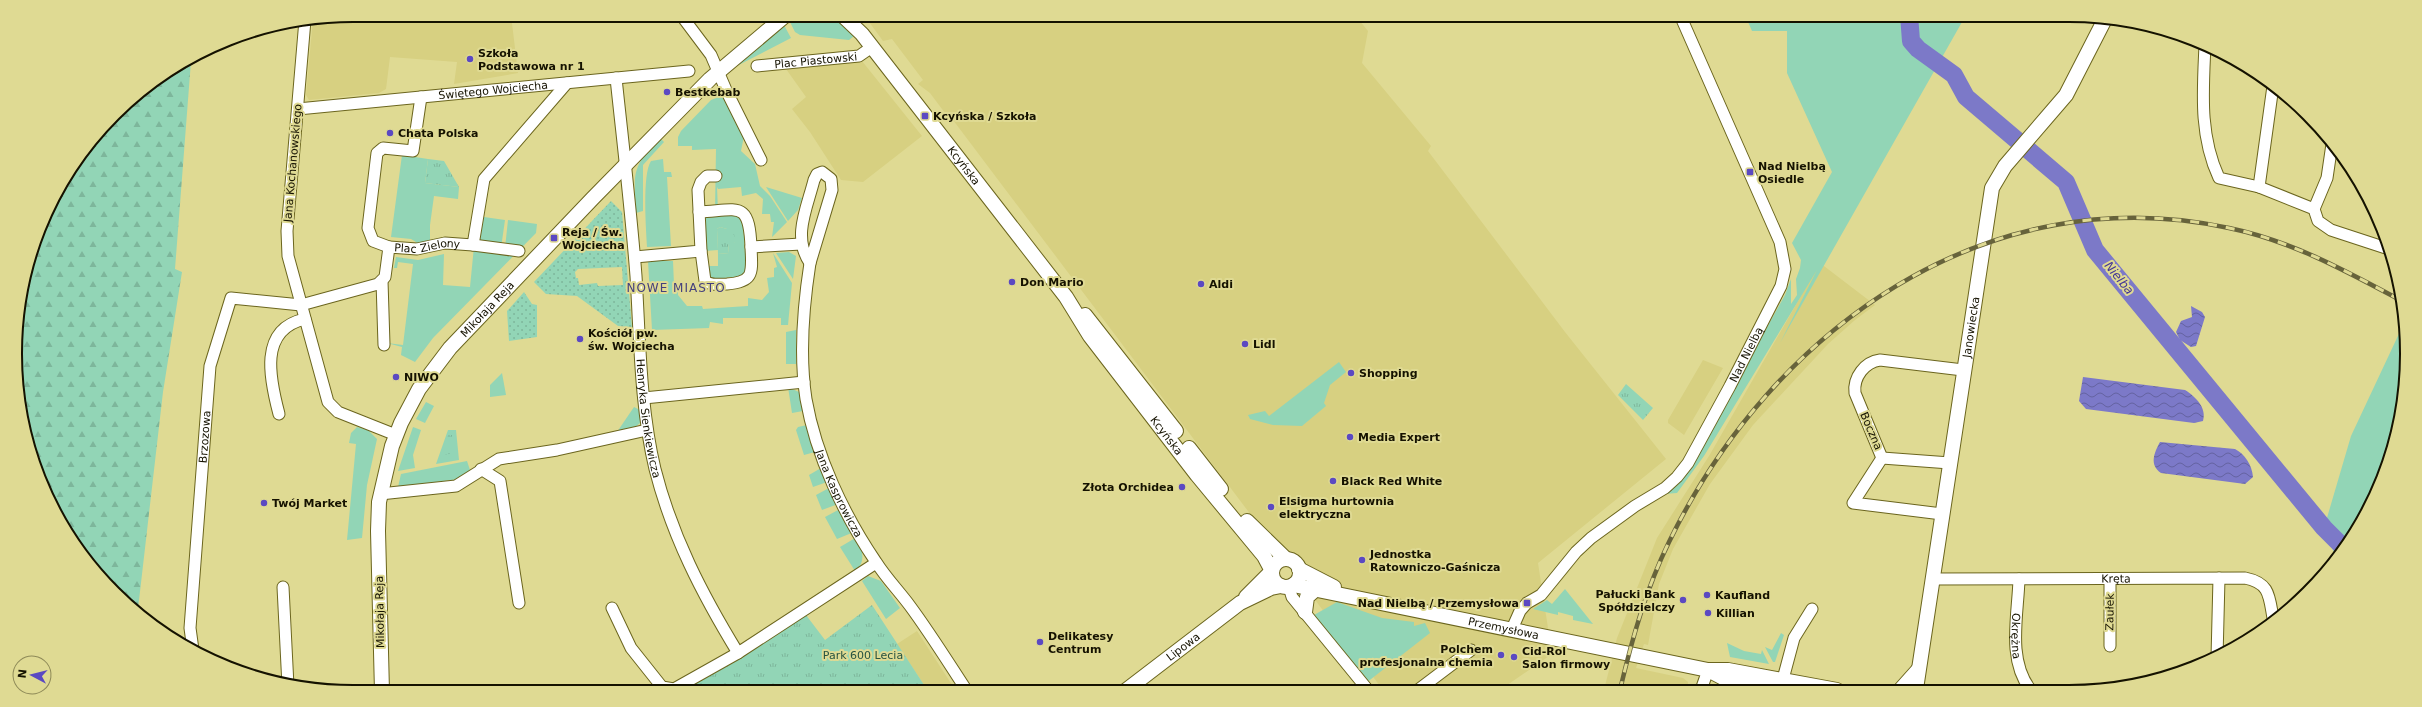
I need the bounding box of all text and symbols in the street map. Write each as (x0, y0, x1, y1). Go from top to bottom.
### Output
place label: Szkoła Podstawowa nr 1 (478, 47, 585, 73)
street label: Plac Piastowski (774, 50, 858, 71)
marker: Szkoła Podstawowa nr 1 (465, 54, 475, 64)
street label: Świętego Wojciecha (438, 78, 548, 102)
place label: Bestkebab (675, 86, 740, 99)
marker: Bestkebab (662, 87, 672, 97)
street label: Jana Kochanowskiego (281, 103, 305, 224)
place label: Kcyńska / Szkoła (933, 110, 1036, 123)
marker: Kcyńska / Szkoła (920, 111, 930, 121)
place label: Chata Polska (398, 127, 479, 140)
marker: Chata Polska (385, 128, 395, 138)
street label: Kcyńska (945, 144, 983, 187)
place label: Nad Nielbą Osiedle (1758, 160, 1826, 186)
marker: Nad Nielbą Osiedle (1745, 167, 1755, 177)
place label: Reja / Św. Wojciecha (562, 226, 625, 252)
marker: Reja / Św. Wojciecha (549, 233, 559, 243)
street label: Plac Zielony (394, 236, 461, 255)
water label: Nielba (2102, 259, 2136, 297)
place label: Don Mario (1020, 276, 1084, 289)
marker: Don Mario (1007, 277, 1017, 287)
street label: Mikołaja Reja (458, 278, 517, 340)
place label: Aldi (1209, 278, 1233, 291)
marker: Aldi (1196, 279, 1206, 289)
district label: NOWE MIASTO (626, 281, 726, 295)
street label: Janowiecka (1960, 296, 1982, 360)
street label: Nad Nielbą (1727, 324, 1766, 384)
place label: Kościół pw. św. Wojciecha (588, 327, 675, 353)
marker: Kościół pw. św. Wojciecha (575, 334, 585, 344)
place label: Lidl (1253, 338, 1275, 351)
marker: Lidl (1240, 339, 1250, 349)
street label: Henryka Sienkiewicza (634, 358, 664, 479)
place label: Shopping (1359, 367, 1418, 380)
marker: Shopping (1346, 368, 1356, 378)
place label: NIWO (404, 371, 439, 384)
marker: NIWO (391, 372, 401, 382)
street label: Brzozowa (196, 410, 213, 464)
street label: Boczna (1857, 410, 1885, 452)
street label: Kcyńska (1148, 414, 1186, 458)
place label: Media Expert (1358, 431, 1440, 444)
marker: Media Expert (1345, 432, 1355, 442)
street label: Jana Kasprowicza (813, 447, 865, 540)
place label: Black Red White (1341, 475, 1442, 488)
marker: Black Red White (1328, 476, 1338, 486)
place label: Złota Orchidea (1082, 481, 1174, 494)
marker: Złota Orchidea (1177, 482, 1187, 492)
place label: Elsigma hurtownia elektryczna (1279, 495, 1394, 521)
place label: Twój Market (272, 497, 347, 510)
marker: Twój Market (259, 498, 269, 508)
marker: Elsigma hurtownia elektryczna (1266, 502, 1276, 512)
place label: Jednostka Ratowniczo-Gaśnicza (1369, 548, 1500, 574)
marker: Jednostka Ratowniczo-Gaśnicza (1357, 555, 1367, 565)
street label: Kręta (2101, 572, 2131, 585)
street label: Mikołaja Reja (373, 576, 387, 648)
place label: Pałucki Bank Spółdzielczy (1596, 588, 1676, 614)
place label: Kaufland (1715, 589, 1770, 602)
marker: Kaufland (1702, 590, 1712, 600)
street label: Zaułek (2103, 593, 2117, 631)
marker: Pałucki Bank Spółdzielczy (1678, 595, 1688, 605)
place label: Nad Nielbą / Przemysłowa (1358, 597, 1519, 610)
marker: Nad Nielbą / Przemysłowa (1522, 598, 1532, 608)
place label: Killian (1716, 607, 1755, 620)
marker: Killian (1703, 608, 1713, 618)
street label: Okrężna (2009, 613, 2024, 660)
street label: Przemysłowa (1467, 615, 1540, 642)
place label: Delikatesy Centrum (1048, 630, 1113, 656)
street label: Lipowa (1164, 630, 1202, 664)
marker: Delikatesy Centrum (1035, 637, 1045, 647)
place label: Polchem profesjonalna chemia (1359, 643, 1493, 669)
place label: Cid-Rol Salon firmowy (1522, 645, 1610, 671)
park label: Park 600 Lecia (823, 649, 903, 662)
marker: Polchem profesjonalna chemia (1496, 650, 1506, 660)
marker: Cid-Rol Salon firmowy (1509, 652, 1519, 662)
north arrow (12, 655, 52, 695)
text: N (16, 668, 30, 679)

